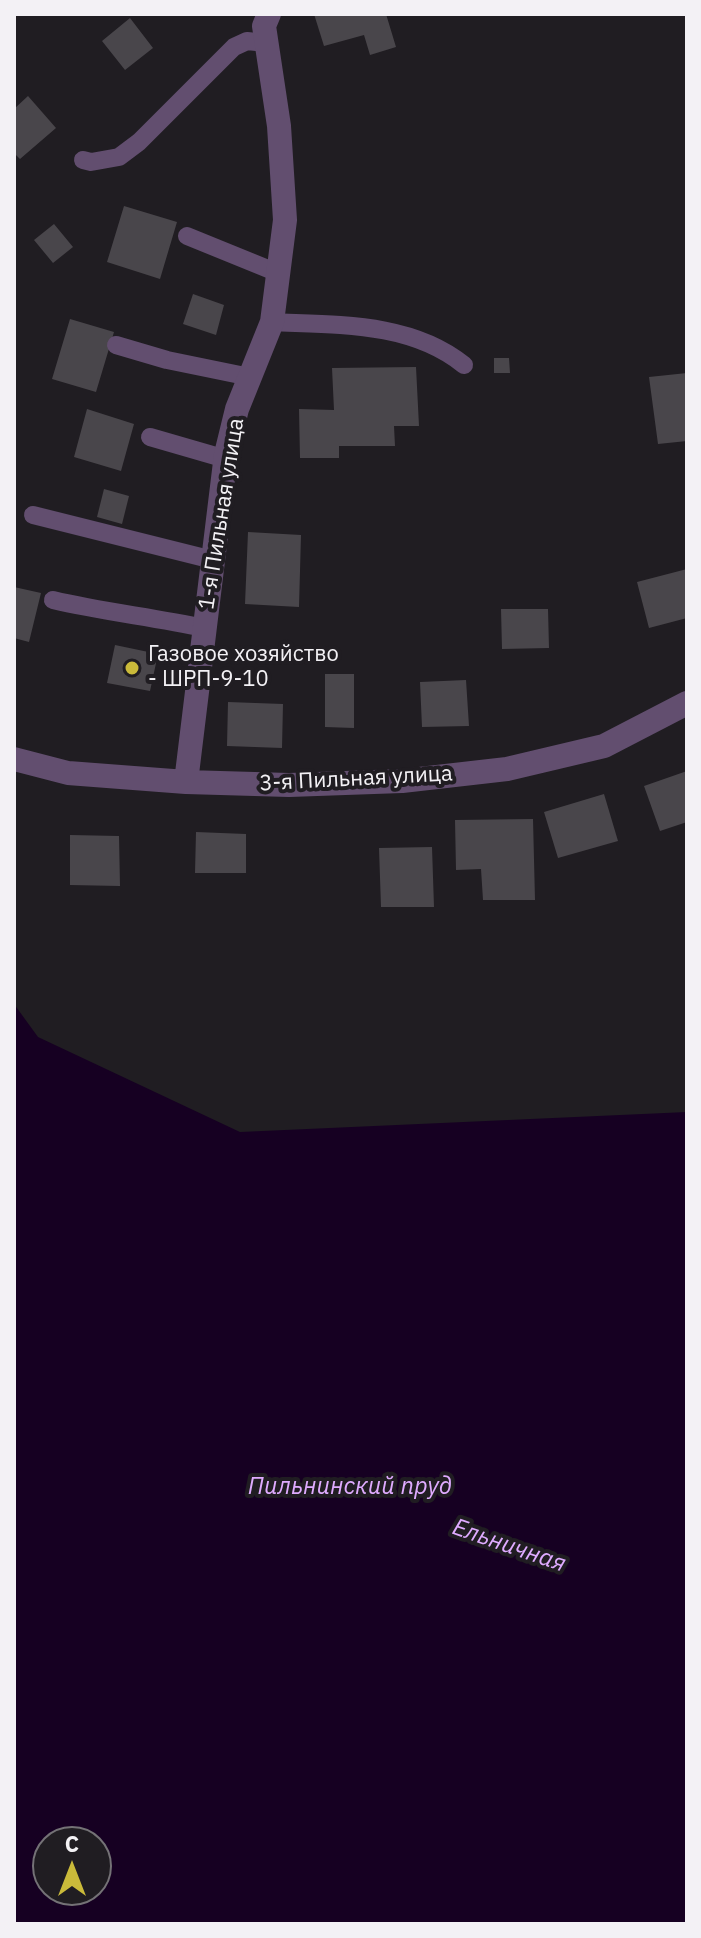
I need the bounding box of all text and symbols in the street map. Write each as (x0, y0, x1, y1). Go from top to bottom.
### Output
street label: 1-я Пильная улица (194, 416, 250, 612)
place label: Газовое хозяйство - ШРП-9-10 (148, 642, 339, 694)
marker: Газовое хозяйство - ШРП-9-10 (123, 659, 141, 677)
street label: 3-я Пильная улица (259, 761, 453, 797)
water label: Пильнинский пруд (248, 1473, 452, 1501)
water label: Ельничная (448, 1513, 570, 1579)
north arrow (32, 1826, 112, 1906)
text: С (65, 1829, 79, 1858)

